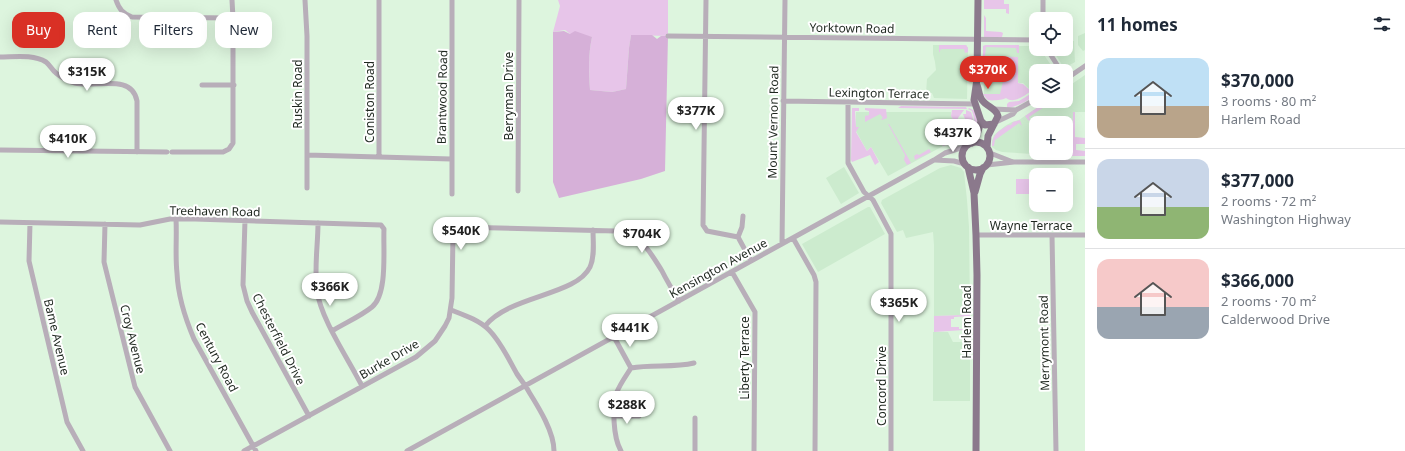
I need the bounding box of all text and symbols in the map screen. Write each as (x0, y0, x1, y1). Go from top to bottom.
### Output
chip: Buy (12, 12, 65, 48)
chip: Rent (73, 12, 131, 48)
chip: Filters (139, 12, 207, 48)
chip: New (215, 12, 272, 48)
map controls (1029, 12, 1073, 212)
button: locate (1029, 12, 1073, 56)
text: 11 homes (1097, 13, 1178, 36)
icon: filters (1371, 13, 1393, 35)
street label: Yorktown Road (809, 19, 895, 37)
street label: Brantwood Road (433, 50, 451, 144)
street label: Berryman Drive (500, 51, 517, 140)
pin: $370K (960, 56, 1016, 90)
pin: $315K (59, 58, 115, 92)
street label: Ruskin Road (289, 59, 306, 129)
text: $370K (969, 60, 1007, 78)
street label: Coniston Road (361, 61, 378, 143)
text: $315K (68, 62, 106, 80)
button: layers (1029, 64, 1073, 108)
street label: Mount Vernon Road (764, 65, 782, 179)
text: $370,000 (1221, 69, 1294, 92)
icon: home (1129, 74, 1177, 122)
street label: Lexington Terrace (828, 84, 930, 102)
text: 3 rooms · 80 m² (1221, 92, 1316, 110)
pin: $377K (668, 97, 724, 131)
text: $377K (677, 101, 715, 119)
text: Harlem Road (1221, 110, 1301, 128)
button: + (1029, 116, 1073, 160)
pin: $437K (925, 119, 981, 153)
text: $437K (934, 123, 972, 141)
pin: $410K (40, 125, 96, 159)
text: $410K (49, 129, 87, 147)
button: − (1029, 168, 1073, 212)
text: $377,000 (1221, 169, 1294, 192)
icon: home (1129, 175, 1177, 223)
text: 2 rooms · 72 m² (1221, 192, 1316, 210)
street label: Treehaven Road (169, 202, 261, 220)
text: Washington Highway (1221, 210, 1351, 228)
pin: $540K (433, 217, 489, 251)
street label: Wayne Terrace (990, 217, 1073, 234)
pin: $704K (614, 220, 670, 254)
text: $540K (442, 221, 480, 239)
text: $704K (623, 224, 661, 242)
street label: Kensington Avenue (666, 234, 770, 302)
text: $366,000 (1221, 269, 1294, 292)
pin: $366K (302, 273, 358, 307)
icon: home (1129, 275, 1177, 323)
text: $366K (311, 277, 349, 295)
street label: Harlem Road (958, 285, 975, 359)
pin: $365K (871, 289, 927, 323)
street label: Chesterfield Drive (249, 290, 310, 388)
text: 2 rooms · 70 m² (1221, 292, 1316, 310)
text: $365K (880, 293, 918, 311)
street label: Merrymont Road (1035, 295, 1053, 391)
street label: Bame Avenue (40, 297, 74, 377)
street label: Croy Avenue (116, 303, 150, 376)
text: Calderwood Drive (1221, 310, 1330, 328)
pin: $441K (602, 314, 658, 348)
street label: Liberty Terrace (736, 316, 753, 400)
text: $441K (611, 318, 649, 336)
street label: Century Road (192, 319, 242, 395)
street label: Burke Drive (356, 335, 422, 383)
street label: Concord Drive (873, 346, 890, 426)
pin: $288K (599, 391, 655, 425)
text: $288K (608, 395, 646, 413)

